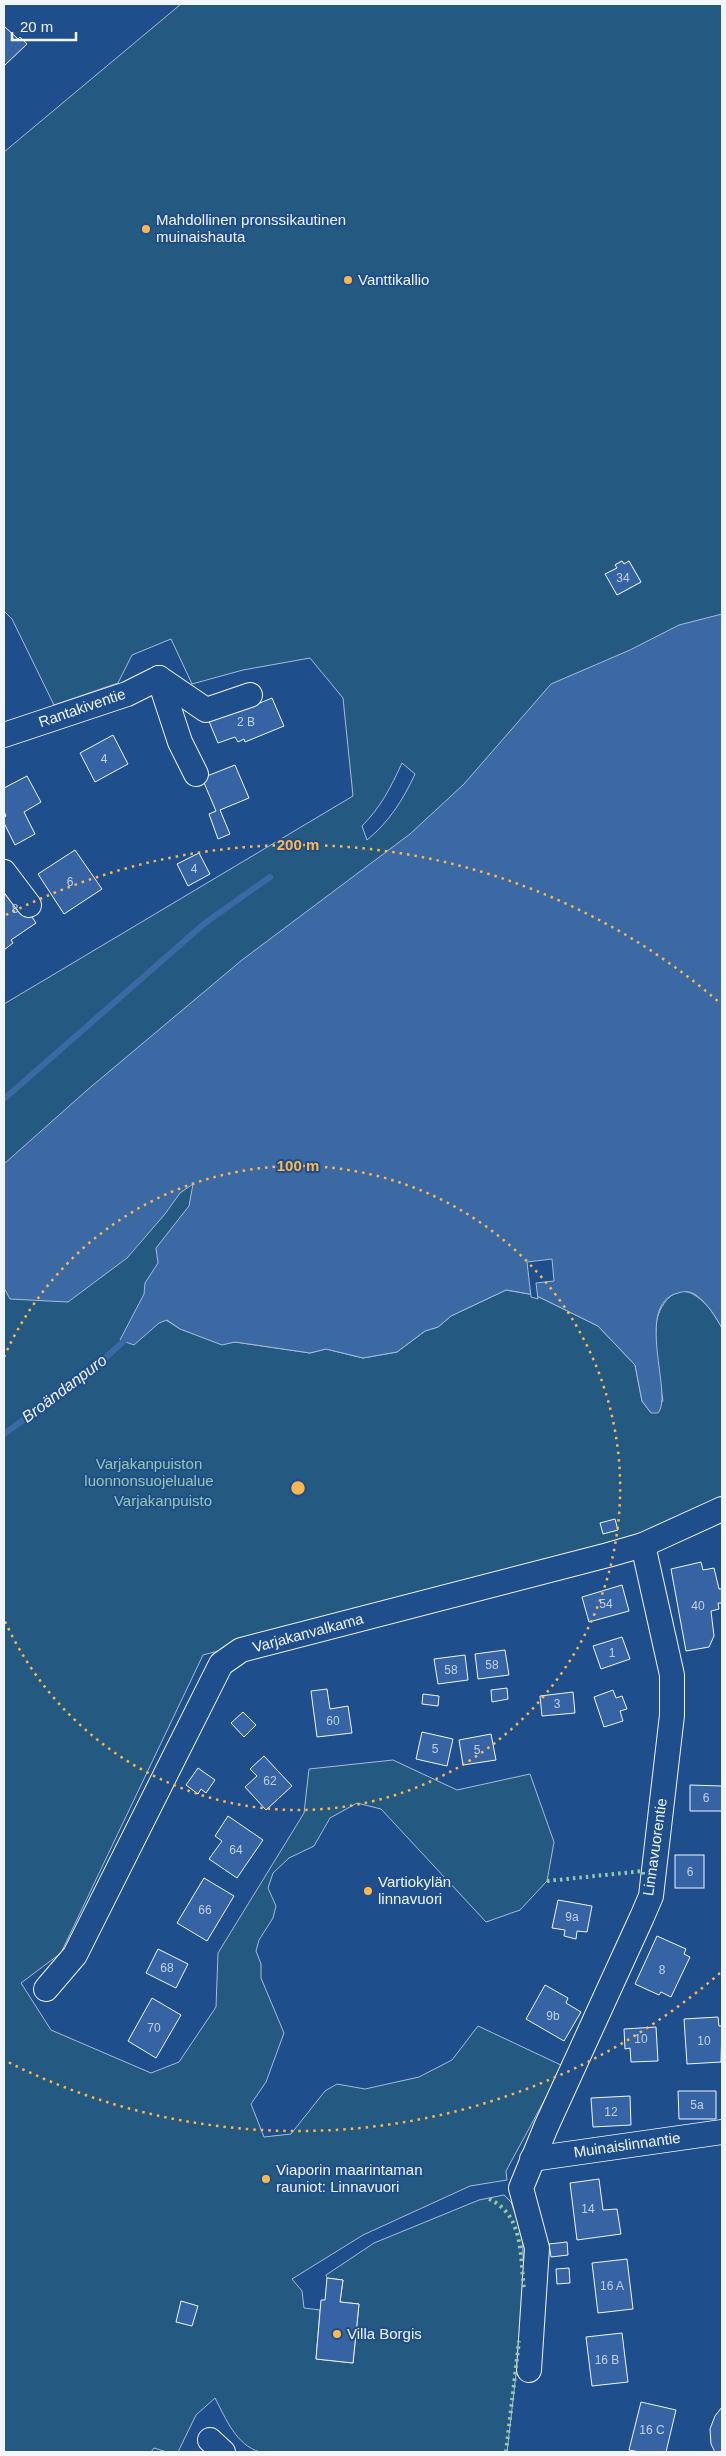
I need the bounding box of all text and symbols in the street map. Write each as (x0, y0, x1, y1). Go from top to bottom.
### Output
scale bar (12, 10, 76, 42)
text: 20 m (20, 18, 53, 35)
place label: Mahdollinen pronssikautinen muinaishauta (156, 211, 346, 245)
marker: Mahdollinen pronssikautinen muinaishauta (140, 223, 152, 235)
place label: Vanttikallio (358, 271, 429, 288)
marker: Vanttikallio (342, 274, 354, 286)
house number: 34 (616, 571, 630, 585)
street label: Rantakiventie (36, 685, 128, 730)
house number: 2 B (237, 715, 255, 729)
house number: 4 (101, 752, 108, 766)
text: 200 m (277, 836, 319, 853)
house number: 4 (191, 862, 198, 876)
house number: 6 (67, 875, 74, 889)
house number: 8 (12, 902, 19, 916)
text: 100 m (277, 1157, 319, 1174)
water label: Broändanpuro (19, 1351, 110, 1426)
park label: Varjakanpuiston luonnonsuojelualue (84, 1455, 214, 1489)
centre of rings (289, 1479, 307, 1497)
park label: Varjakanpuisto (114, 1492, 212, 1509)
house number: 54 (599, 1597, 613, 1611)
house number: 40 (691, 1599, 705, 1613)
street label: Varjakanvalkama (251, 1609, 366, 1655)
house number: 1 (609, 1646, 616, 1660)
house number: 58 (485, 1658, 499, 1672)
house number: 58 (444, 1663, 458, 1677)
house number: 3 (554, 1697, 561, 1711)
house number: 60 (326, 1714, 340, 1728)
house number: 5 (432, 1742, 439, 1756)
house number: 5 (474, 1743, 481, 1757)
house number: 62 (263, 1774, 277, 1788)
house number: 6 (703, 1791, 710, 1805)
street label: Linnavuorentie (639, 1797, 670, 1897)
house number: 64 (229, 1843, 243, 1857)
house number: 6 (687, 1865, 694, 1879)
place label: Vartiokylän linnavuori (378, 1873, 451, 1907)
marker: Vartiokylän linnavuori (362, 1885, 374, 1897)
house number: 66 (198, 1903, 212, 1917)
house number: 9a (565, 1910, 579, 1924)
house number: 68 (160, 1961, 174, 1975)
house number: 8 (659, 1963, 666, 1977)
house number: 9b (546, 2009, 560, 2023)
house number: 70 (147, 2021, 161, 2035)
house number: 10 (634, 2032, 648, 2046)
house number: 10 (697, 2034, 711, 2048)
house number: 5a (690, 2098, 704, 2112)
house number: 12 (604, 2105, 618, 2119)
street label: Muinaislinnantie (572, 2129, 681, 2160)
place label: Viaporin maarintaman rauniot: Linnavuori (276, 2161, 422, 2195)
marker: Viaporin maarintaman rauniot: Linnavuori (260, 2173, 272, 2185)
house number: 14 (581, 2202, 595, 2216)
house number: 16 A (600, 2279, 624, 2293)
place label: Villa Borgis (347, 2325, 422, 2342)
marker: Villa Borgis (331, 2328, 343, 2340)
house number: 16 B (595, 2353, 619, 2367)
house number: 16 C (639, 2423, 665, 2437)

